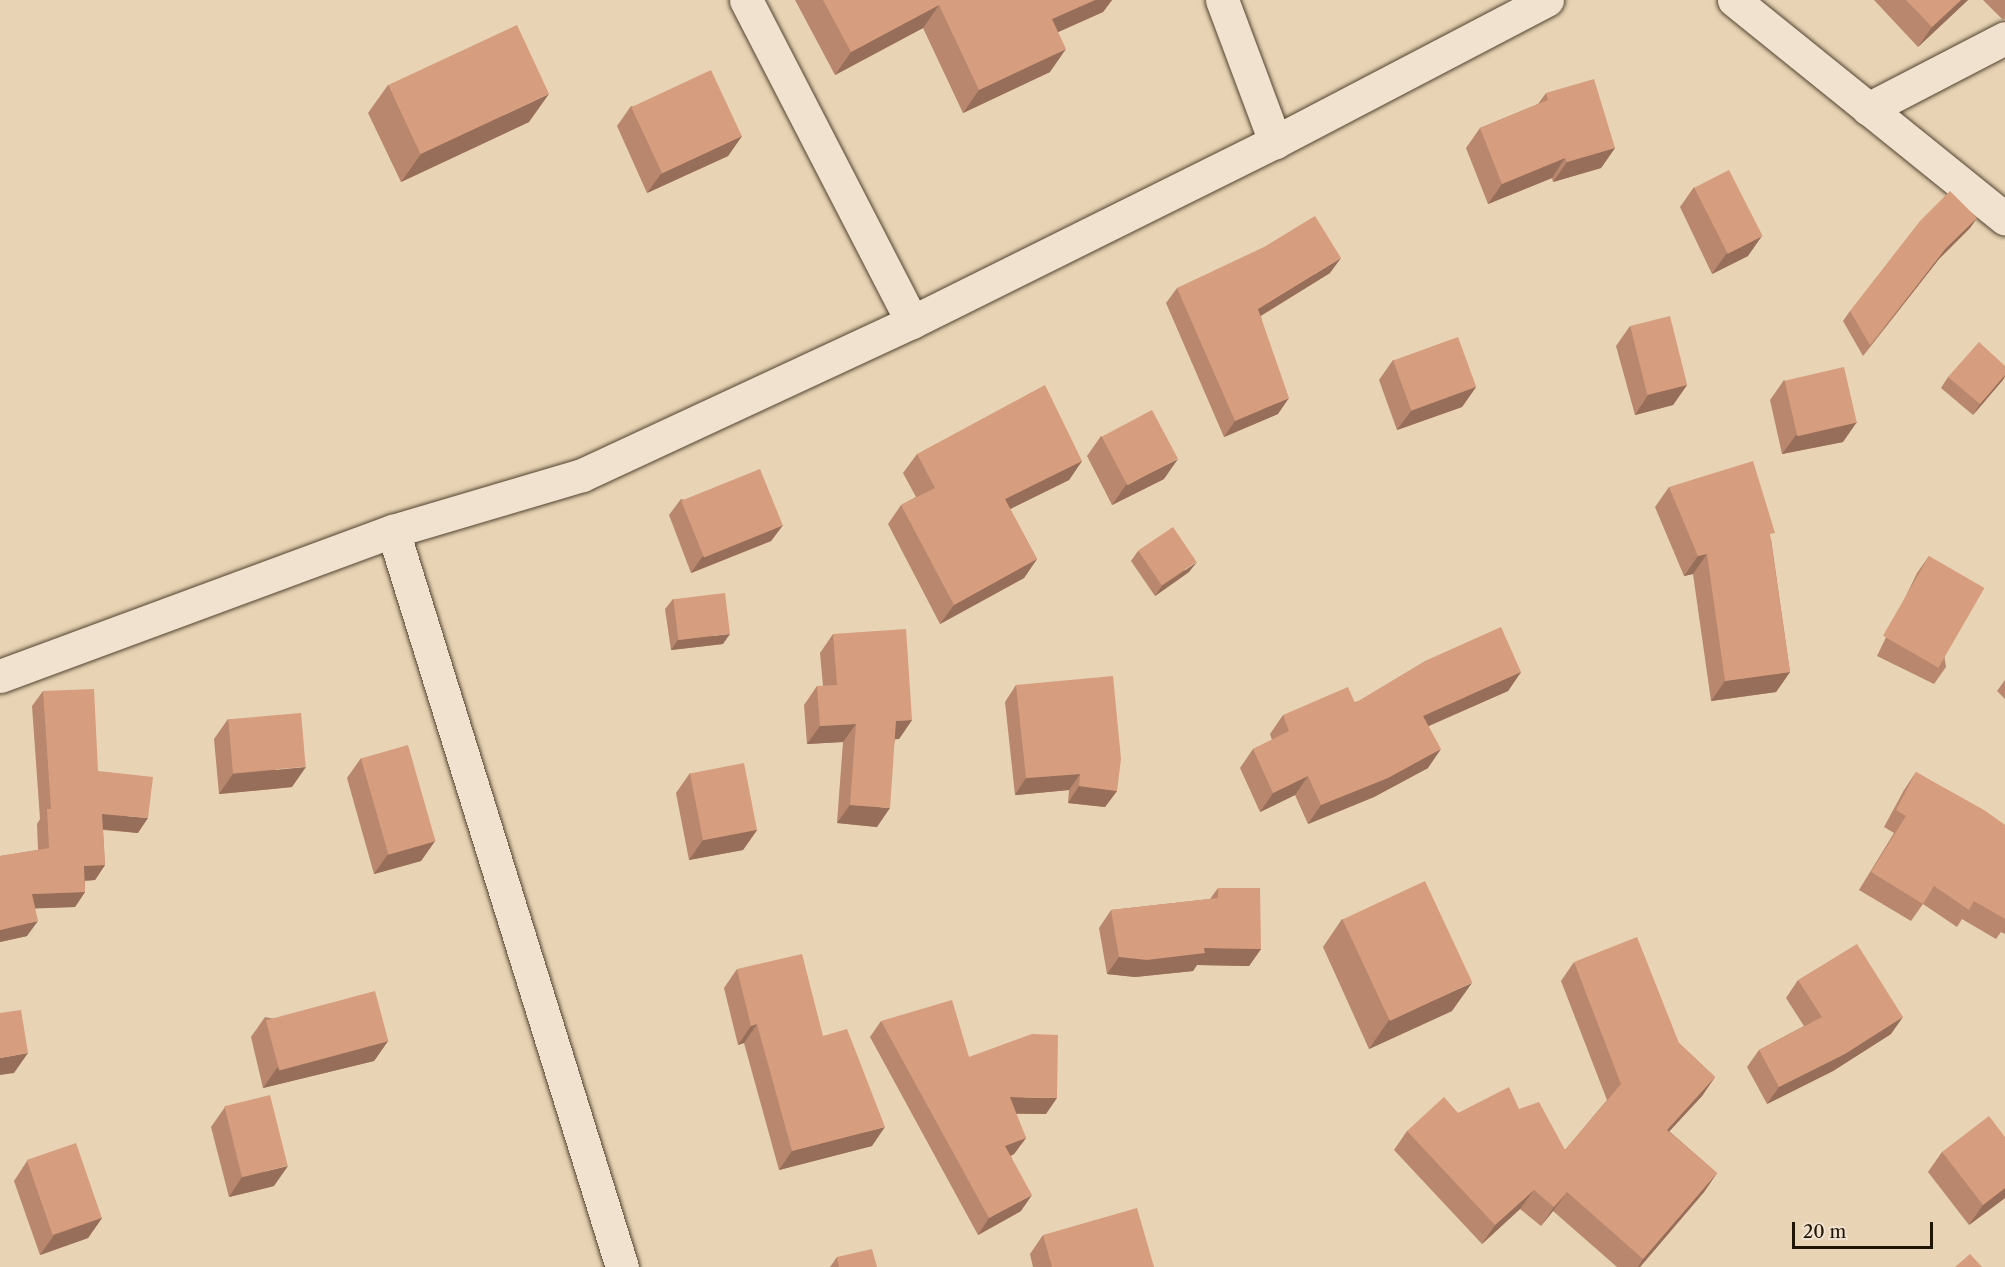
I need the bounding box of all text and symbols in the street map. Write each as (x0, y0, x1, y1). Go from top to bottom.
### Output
scale bar (1795, 1210, 1936, 1248)
text: 20 m (1803, 1221, 1846, 1243)

